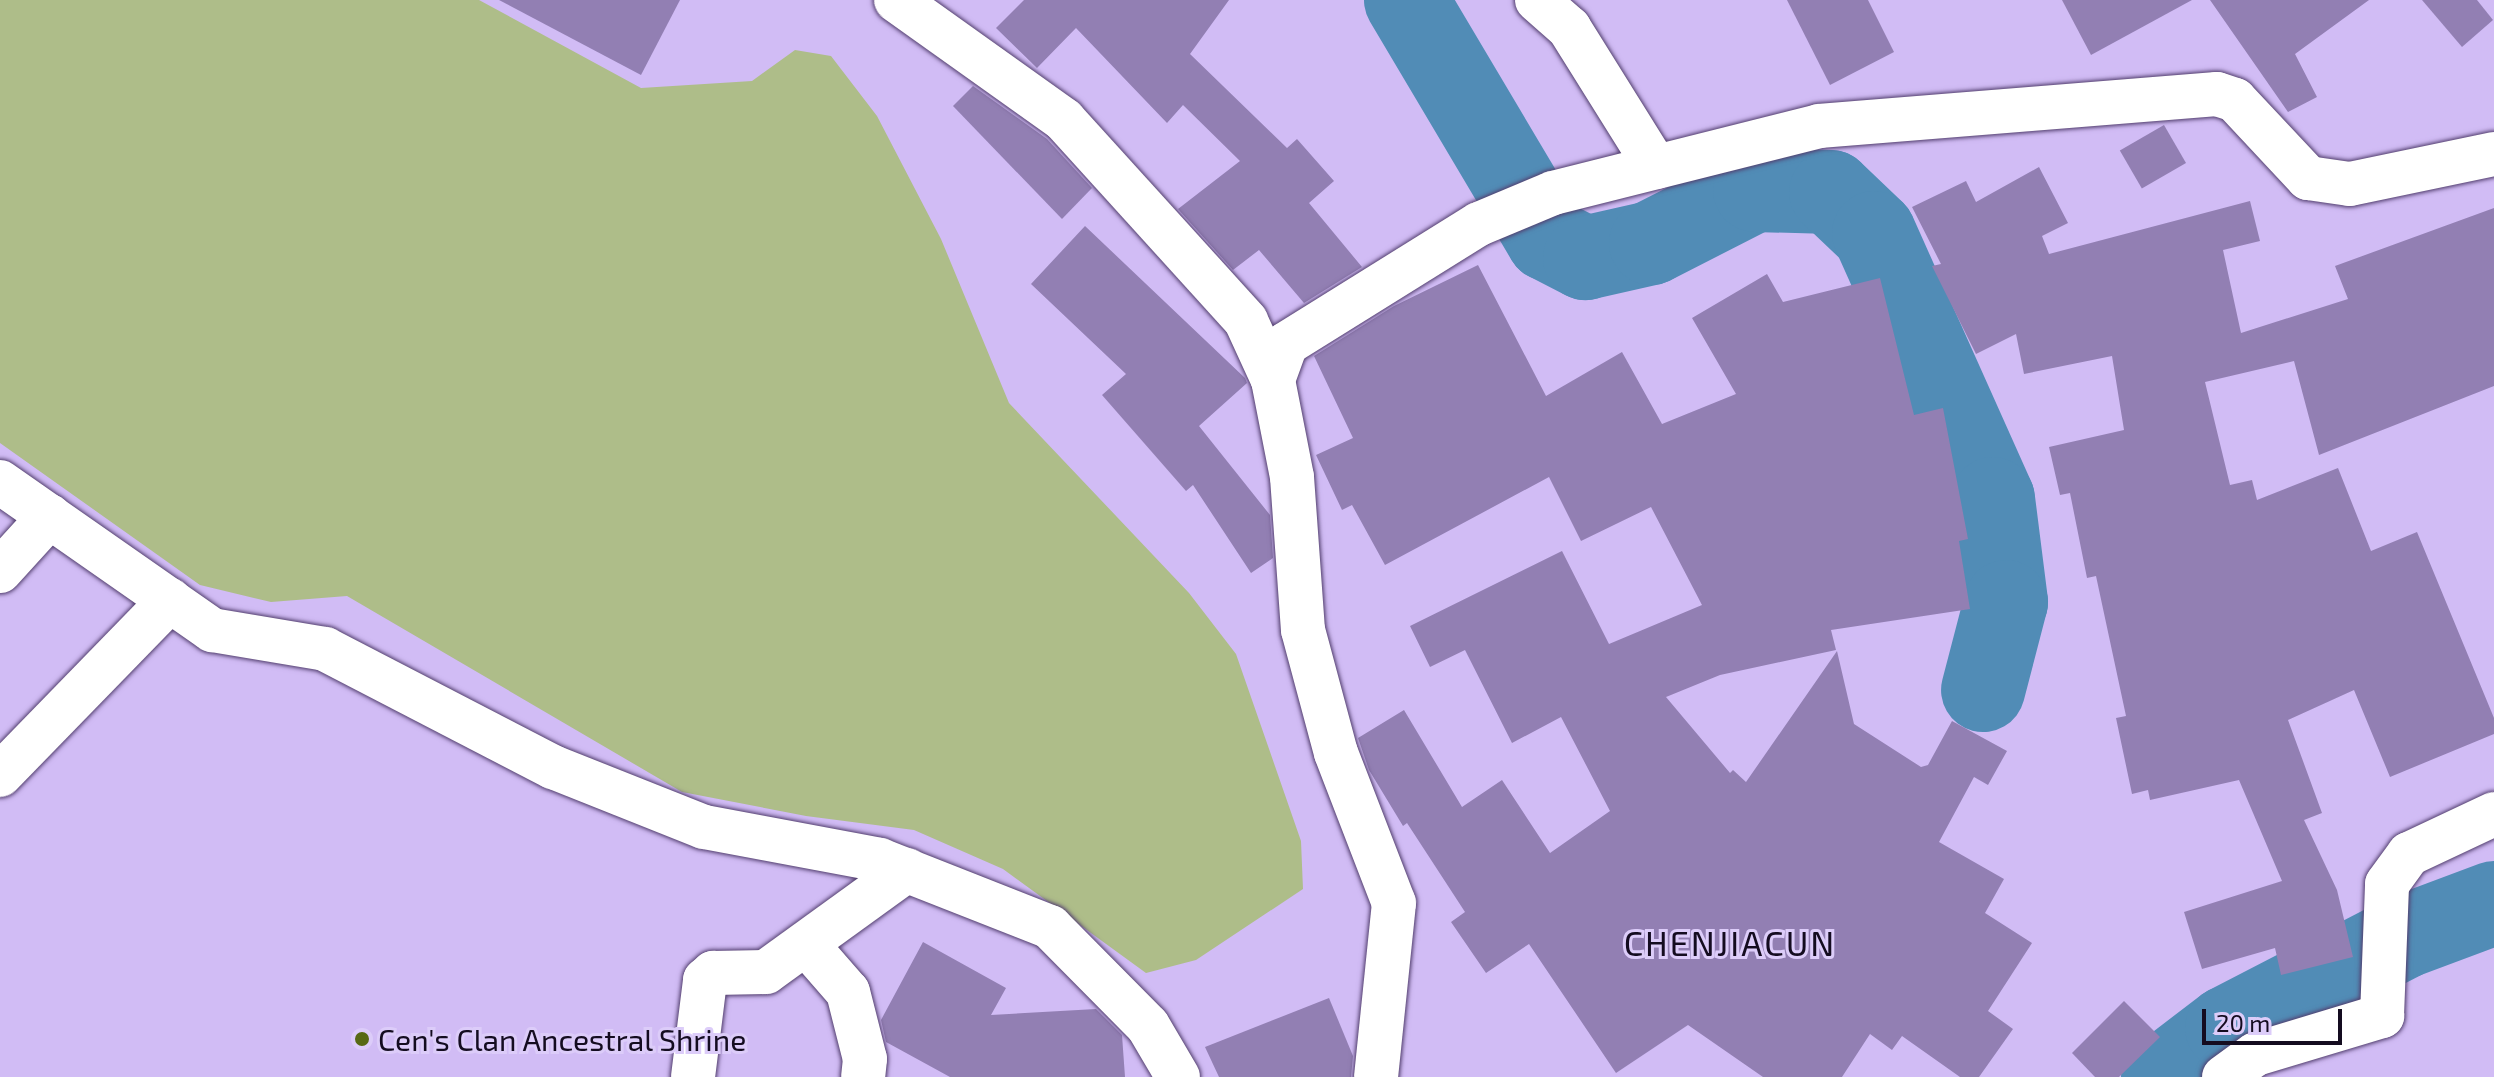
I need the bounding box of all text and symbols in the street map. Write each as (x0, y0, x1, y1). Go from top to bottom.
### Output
district label: CHENJIACUN (1624, 923, 1836, 963)
scale bar (2206, 993, 2346, 1043)
text: 20 m (2216, 1008, 2270, 1037)
place label: Cen's Clan Ancestral Shrine (378, 1021, 748, 1057)
marker: Cen's Clan Ancestral Shrine (353, 1030, 371, 1048)

